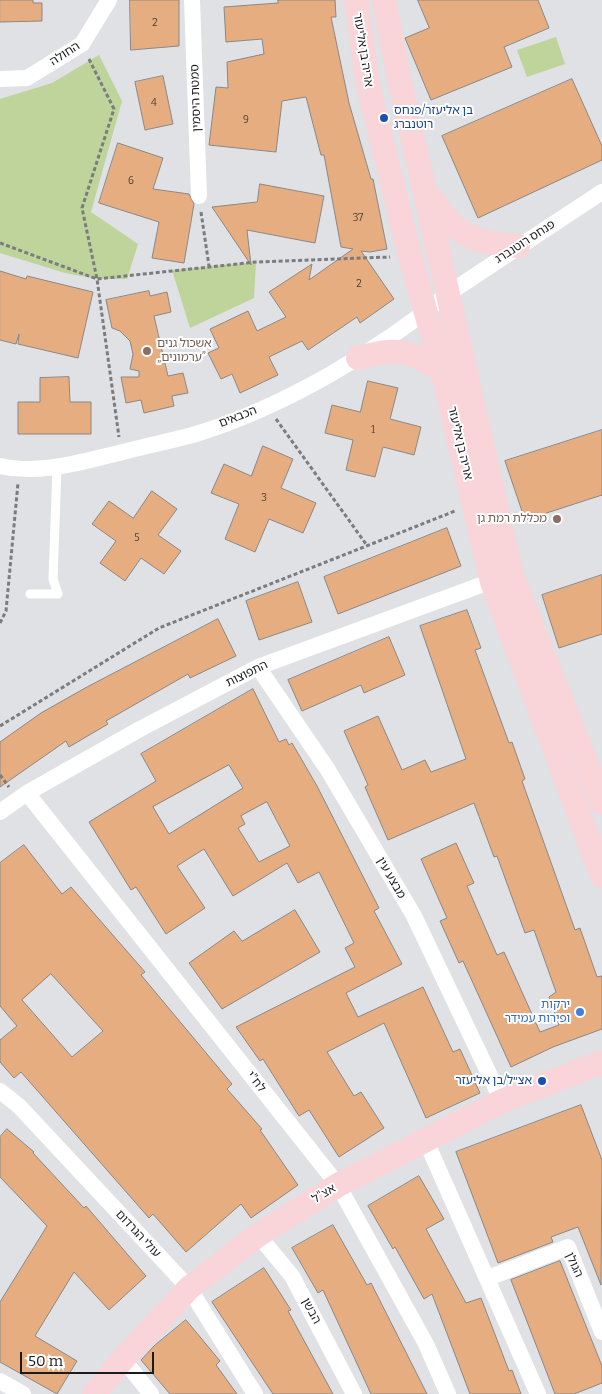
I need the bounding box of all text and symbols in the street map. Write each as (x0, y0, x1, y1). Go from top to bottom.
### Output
street label: אריה בן אליעזר (350, 12, 376, 88)
house number: 2 (152, 17, 158, 29)
street label: החולה (47, 39, 83, 69)
street label: סמטת היסמין (188, 64, 204, 132)
house number: 4 (151, 97, 157, 109)
place label: בן אליעזר/פנחס רוטנברג (394, 104, 473, 132)
marker: בן אליעזר/פנחס רוטנברג (378, 112, 390, 124)
house number: 9 (243, 114, 249, 126)
house number: 6 (128, 175, 134, 187)
house number: 37 (353, 212, 363, 224)
street label: פנחס רוטנברג (492, 217, 558, 267)
house number: 2 (356, 278, 362, 290)
place label: אשכול גנים „ערמונים” (157, 337, 212, 365)
marker: אשכול גנים „ערמונים” (141, 345, 153, 357)
street label: הכבאים (217, 403, 259, 431)
street label: אריה בן אליעזר (445, 405, 475, 481)
house number: 1 (371, 424, 375, 436)
house number: 3 (261, 492, 267, 504)
place label: מכללת רמת גן (477, 512, 547, 526)
marker: מכללת רמת גן (551, 513, 563, 525)
house number: 5 (134, 532, 140, 544)
street label: התפוצות (224, 658, 270, 690)
street label: מבצע עין (373, 855, 409, 901)
place label: ירקות ופירות עמידר (505, 998, 570, 1026)
marker: ירקות ופירות עמידר (574, 1006, 586, 1018)
street label: לח"י (243, 1069, 269, 1095)
place label: אצ״ל/בן אליעזר (455, 1074, 532, 1088)
marker: אצ״ל/בן אליעזר (536, 1075, 548, 1087)
street label: אצ"ל (310, 1181, 338, 1207)
street label: עולי הגרדום (112, 1207, 164, 1261)
street label: הגולן (562, 1250, 586, 1280)
street label: הבשן (298, 1296, 324, 1326)
scale bar (22, 1342, 156, 1374)
text: 50 m (28, 1352, 63, 1370)

